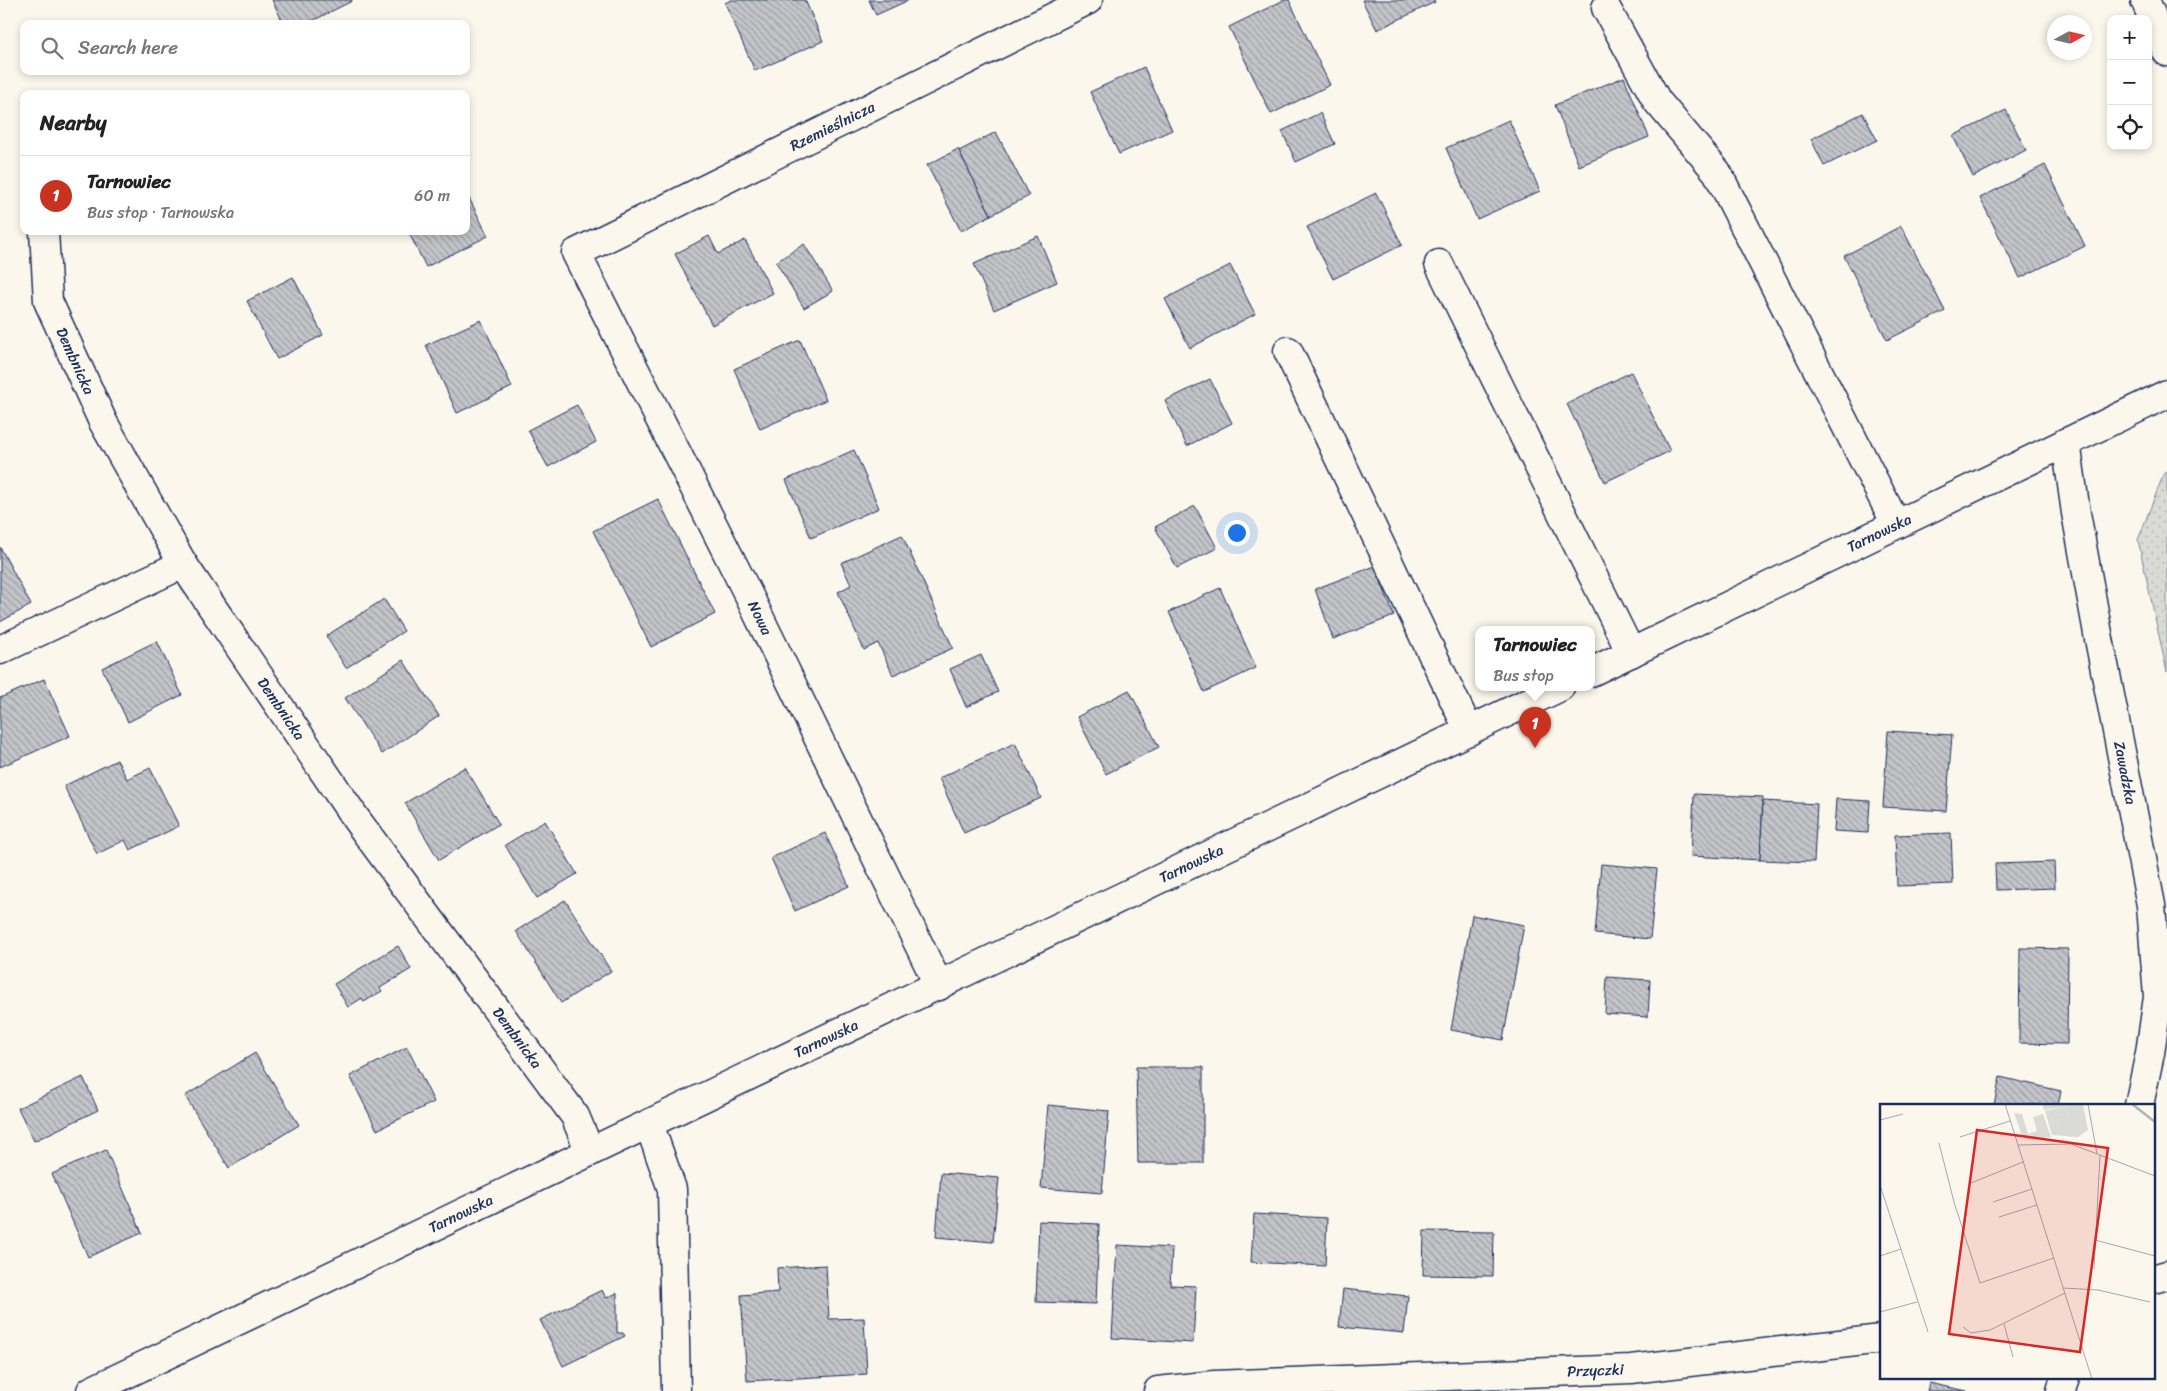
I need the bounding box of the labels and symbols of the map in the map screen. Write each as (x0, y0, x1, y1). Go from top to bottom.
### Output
north arrow (2047, 15, 2092, 60)
street label: Rzemieślnicza (785, 94, 880, 158)
street label: Dembnicka (49, 323, 102, 399)
street label: Tarnowska (1842, 506, 1916, 560)
your location (1224, 520, 1250, 546)
street label: Nowa (740, 596, 780, 640)
street label: Dembnicka (250, 672, 312, 746)
pin: 1 (1519, 707, 1551, 748)
street label: Zawadzka (2106, 739, 2144, 807)
street label: Tarnowska (1154, 837, 1228, 890)
street label: Dembnicka (486, 1001, 549, 1075)
street label: Tarnowska (789, 1012, 863, 1065)
inset map (1880, 1104, 2154, 1378)
street label: Tarnowska (424, 1187, 498, 1240)
street label: Przyczki (1566, 1356, 1625, 1384)

